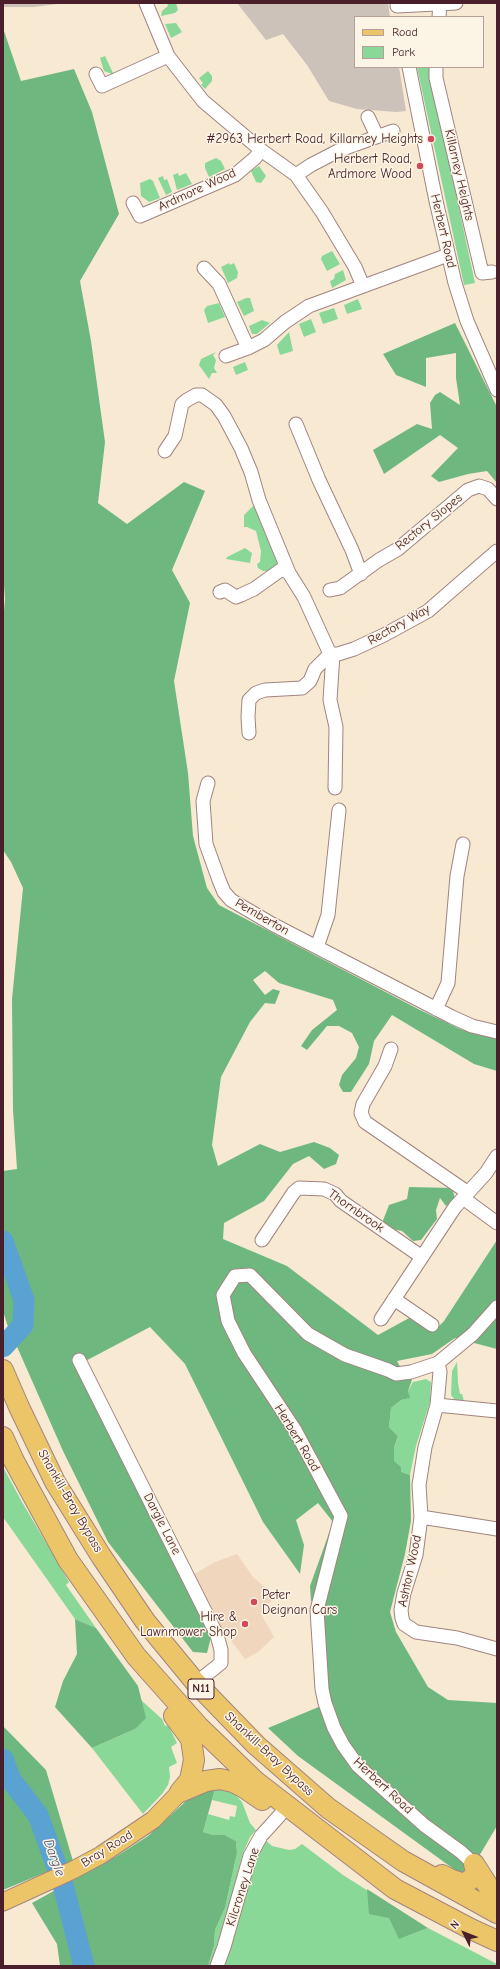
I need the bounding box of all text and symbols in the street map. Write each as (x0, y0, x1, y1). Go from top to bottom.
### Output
legend (354, 16, 484, 68)
text: Road (392, 25, 418, 39)
text: Park (392, 45, 415, 59)
street label: Killarney Heights (441, 128, 477, 222)
place label: #2963 Herbert Road, Killarney Heights (206, 131, 423, 147)
marker: #2963 Herbert Road, Killarney Heights (426, 134, 436, 144)
place label: Herbert Road, Ardmore Wood (328, 151, 412, 182)
marker: Herbert Road, Ardmore Wood (415, 161, 425, 171)
street label: Ardmore Wood (156, 165, 238, 215)
street label: Herbert Road (427, 192, 459, 270)
street label: Rectory Slopes (392, 490, 466, 554)
street label: Rectory Way (365, 601, 433, 649)
street label: Pemberton (232, 895, 292, 939)
street label: Thornbrook (325, 1186, 387, 1236)
street label: Herbert Road (271, 1401, 323, 1475)
street label: Shankill-Bray Bypass (34, 1447, 106, 1555)
street label: Dargle Lane (140, 1491, 184, 1557)
street label: Ashton Wood (395, 1534, 425, 1608)
place label: Peter Deignan Cars (262, 1587, 337, 1618)
marker: Peter Deignan Cars (249, 1597, 259, 1607)
place label: Hire & Lawnmower Shop (140, 1609, 237, 1640)
marker: Hire & Lawnmower Shop (240, 1619, 250, 1629)
road number: N11 (188, 1679, 214, 1699)
street label: Shankill-Bray Bypass (221, 1709, 317, 1799)
street label: Herbert Road (350, 1754, 416, 1818)
street label: Bray Road (78, 1827, 136, 1871)
water label: Dargle (40, 1837, 68, 1879)
street label: Kilcroney Lane (223, 1846, 263, 1928)
north arrow (444, 1913, 484, 1953)
text: N (447, 1918, 462, 1932)

